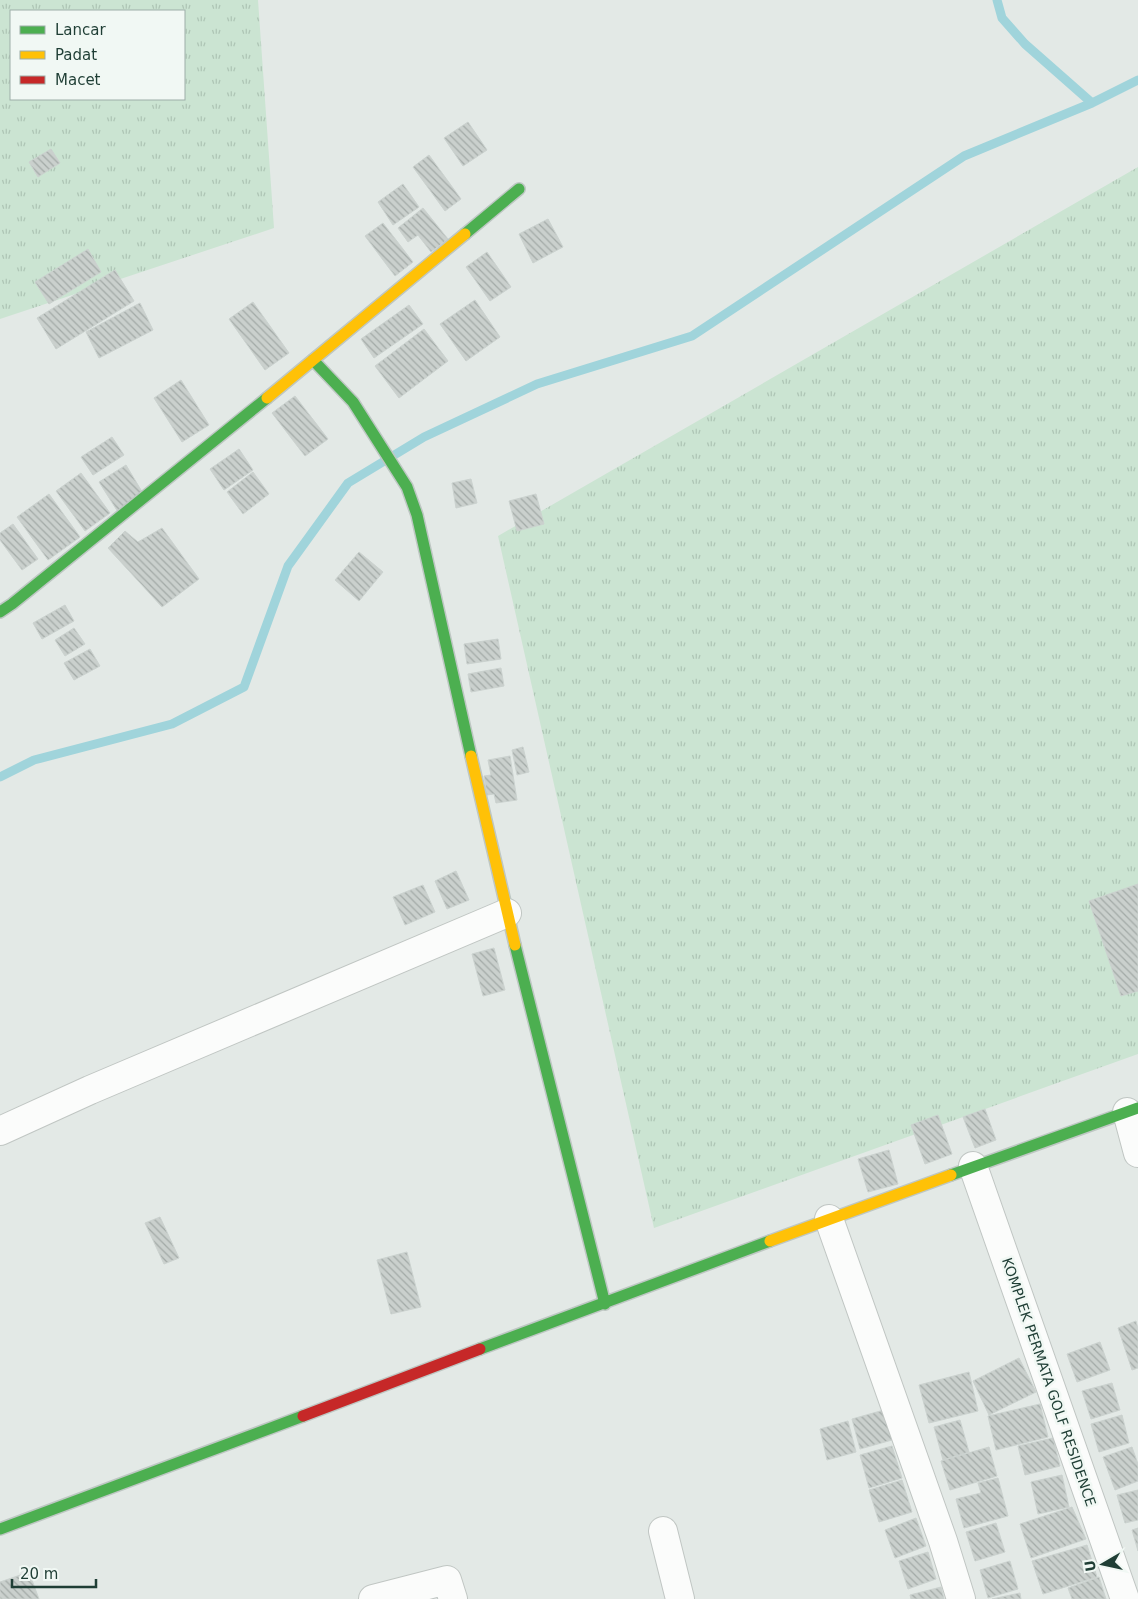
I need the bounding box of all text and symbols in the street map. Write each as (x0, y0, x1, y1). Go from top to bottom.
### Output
legend (10, 10, 185, 100)
text: Lancar (55, 21, 106, 39)
text: Padat (55, 46, 97, 64)
text: Macet (55, 71, 101, 89)
street label: KOMPLEK PERMATA GOLF RESIDENCE (999, 1256, 1099, 1508)
north arrow (1078, 1539, 1128, 1589)
scale bar (12, 1556, 96, 1588)
text: U (1081, 1559, 1099, 1573)
text: 20 m (20, 1565, 58, 1583)

